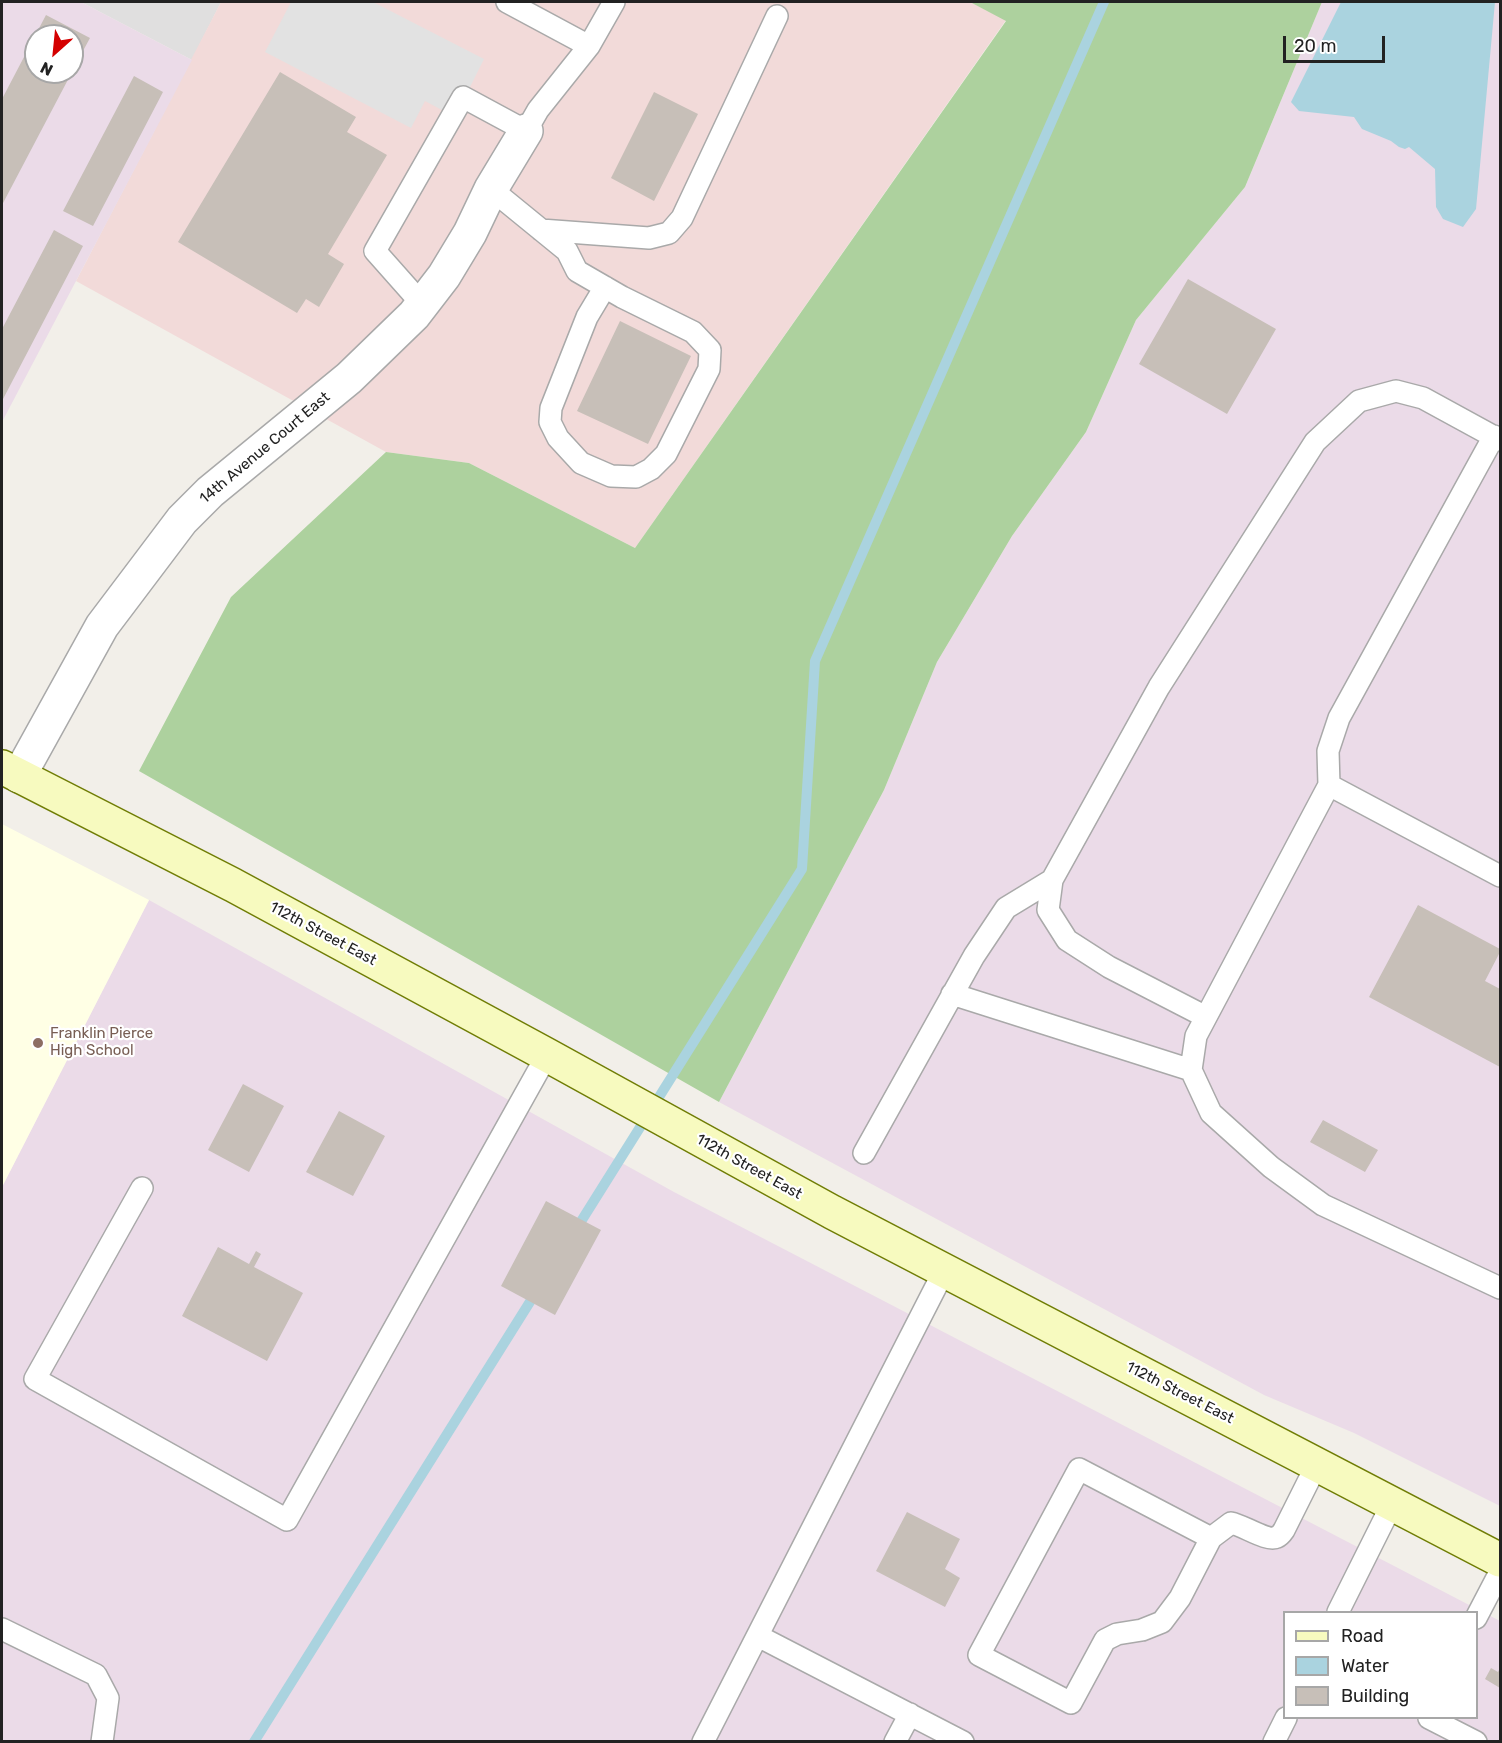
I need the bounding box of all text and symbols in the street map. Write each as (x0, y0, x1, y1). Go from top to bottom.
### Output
north arrow (24, 24, 84, 84)
scale bar (1286, 24, 1388, 62)
text: 20 m (1294, 35, 1336, 57)
text: N (37, 58, 56, 80)
street label: 14th Avenue Court East (196, 388, 334, 508)
street label: 112th Street East (267, 898, 379, 970)
place label: Franklin Pierce High School (50, 1025, 153, 1060)
marker: Franklin Pierce High School (31, 1036, 45, 1050)
street label: 112th Street East (693, 1130, 805, 1204)
street label: 112th Street East (1123, 1358, 1237, 1428)
legend (1283, 1611, 1478, 1719)
text: Road (1341, 1625, 1384, 1647)
text: Water (1341, 1655, 1389, 1677)
text: Building (1341, 1685, 1409, 1707)

